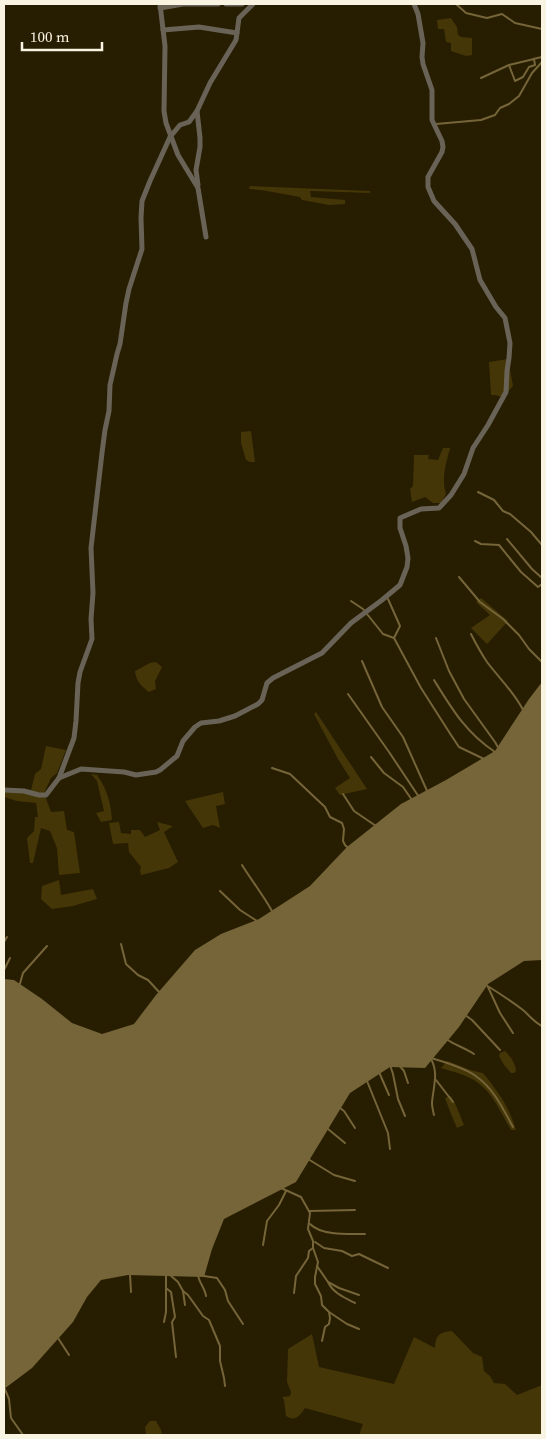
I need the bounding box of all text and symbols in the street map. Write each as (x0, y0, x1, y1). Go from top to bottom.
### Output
scale bar (22, 20, 102, 52)
text: 100 m (30, 26, 70, 47)

